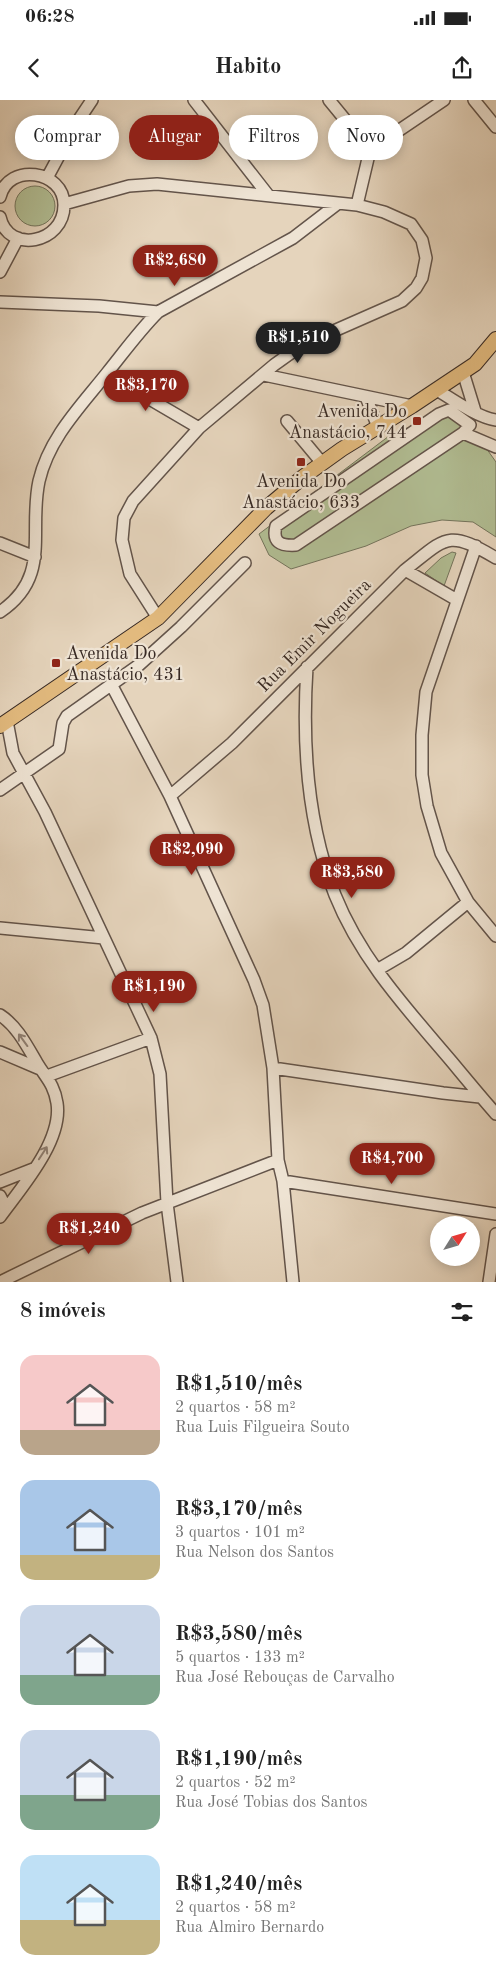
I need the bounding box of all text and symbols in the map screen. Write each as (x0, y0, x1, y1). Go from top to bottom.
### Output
text: 06:28 (25, 8, 74, 27)
icon: back (20, 54, 48, 82)
icon: share (448, 54, 476, 82)
text: Habito (215, 56, 281, 78)
chip: Comprar (15, 115, 119, 160)
chip: Alugar (129, 115, 219, 160)
chip: Filtros (229, 115, 318, 160)
chip: Novo (328, 115, 403, 160)
pin: R$2,680 (129, 244, 221, 287)
text: R$2,680 (144, 253, 206, 269)
pin: R$1,510 (252, 322, 344, 364)
text: R$1,510 (267, 330, 329, 346)
pin: R$3,170 (100, 370, 192, 412)
text: R$3,170 (115, 378, 177, 394)
place label: Avenida Do Anastácio, 744 (289, 403, 407, 442)
marker: Avenida Do Anastácio, 744 (411, 415, 423, 427)
marker: Avenida Do Anastácio, 633 (295, 456, 307, 468)
place label: Avenida Do Anastácio, 633 (242, 473, 360, 512)
street label: Rua Emir Nogueira (255, 576, 375, 696)
place label: Avenida Do Anastácio, 431 (66, 645, 184, 684)
marker: Avenida Do Anastácio, 431 (50, 657, 62, 669)
pin: R$2,090 (146, 834, 238, 876)
text: R$2,090 (161, 842, 223, 858)
pin: R$3,580 (306, 856, 398, 899)
text: R$3,580 (321, 865, 383, 881)
pin: R$1,190 (108, 970, 200, 1013)
text: R$1,190 (123, 979, 185, 995)
one-way arrow (18, 1033, 28, 1047)
pin: R$4,700 (346, 1142, 438, 1185)
one-way arrow (38, 1146, 49, 1160)
text: R$4,700 (361, 1151, 423, 1167)
pin: R$1,240 (43, 1212, 135, 1255)
north arrow (430, 1216, 480, 1266)
map controls (430, 1216, 480, 1266)
text: R$1,240 (58, 1221, 120, 1237)
icon: filters (448, 1298, 476, 1326)
text: 8 imóveis (20, 1301, 105, 1322)
text: R$1,510/mês (175, 1374, 302, 1395)
icon: home (60, 1375, 120, 1435)
text: 2 quartos · 58 m² (175, 1400, 296, 1416)
text: Rua Luis Filgueira Souto (175, 1420, 350, 1436)
text: R$3,170/mês (175, 1499, 302, 1520)
icon: home (60, 1500, 120, 1560)
text: 3 quartos · 101 m² (175, 1525, 305, 1541)
text: Rua Nelson dos Santos (175, 1545, 334, 1561)
text: R$3,580/mês (175, 1624, 302, 1645)
icon: home (60, 1625, 120, 1685)
text: 5 quartos · 133 m² (175, 1650, 305, 1666)
text: Rua José Rebouças de Carvalho (175, 1670, 395, 1686)
text: R$1,190/mês (175, 1749, 302, 1770)
icon: home (60, 1750, 120, 1810)
text: 2 quartos · 52 m² (175, 1775, 296, 1791)
text: Rua José Tobias dos Santos (175, 1795, 368, 1811)
text: R$1,240/mês (175, 1874, 302, 1895)
icon: home (60, 1875, 120, 1935)
text: 2 quartos · 58 m² (175, 1900, 296, 1916)
text: Rua Almiro Bernardo (175, 1920, 324, 1936)

